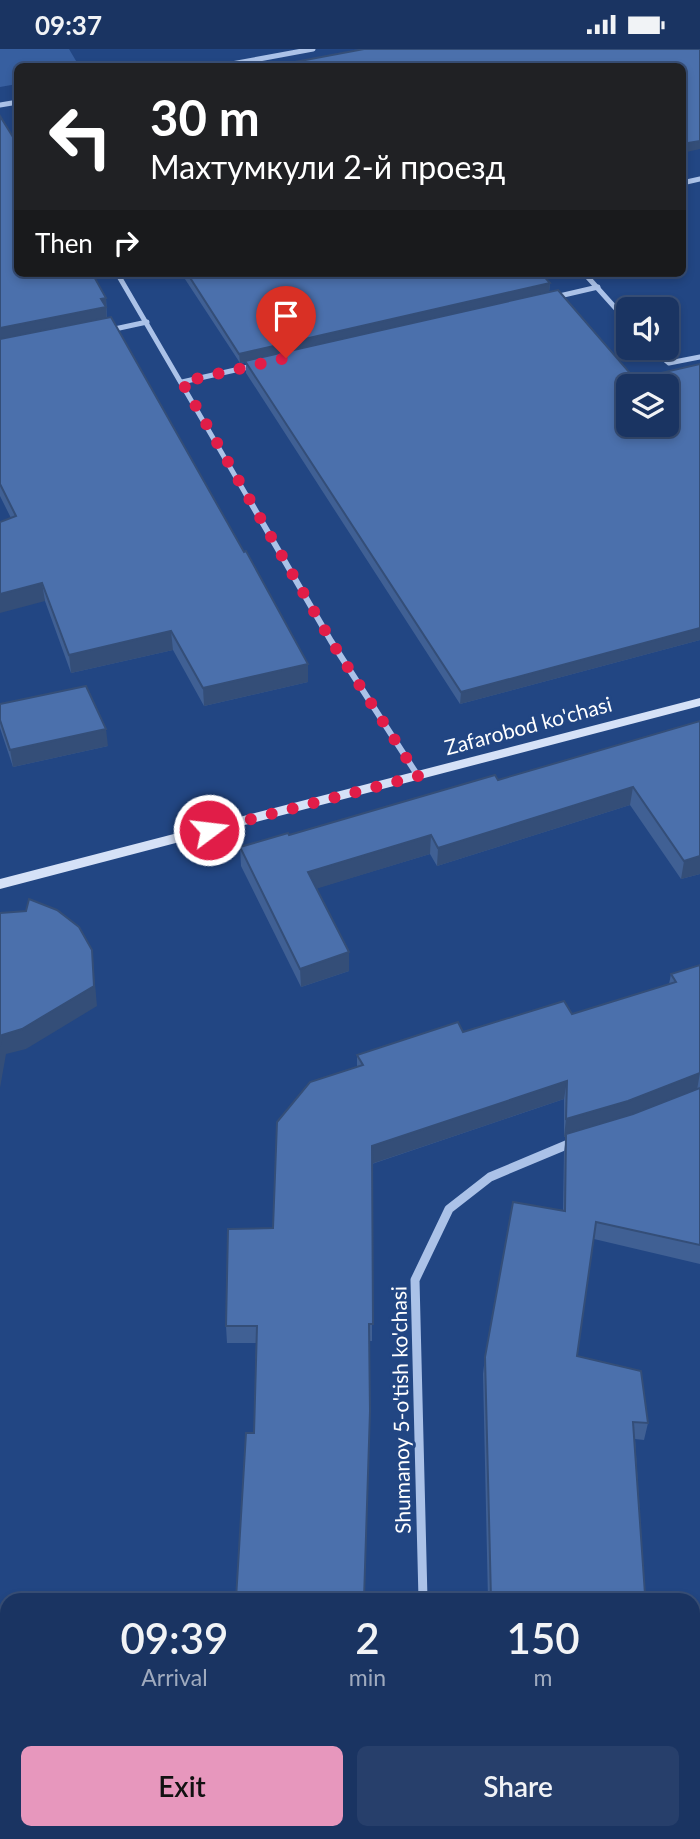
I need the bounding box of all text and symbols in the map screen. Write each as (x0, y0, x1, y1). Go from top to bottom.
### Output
text: 09:37 (35, 9, 102, 41)
text: 30 m (150, 88, 260, 146)
icon: left (35, 91, 126, 182)
text: Махтумкули 2-й проезд (150, 147, 505, 186)
icon: right (107, 224, 145, 262)
text: Then (35, 227, 93, 259)
pin (256, 286, 316, 358)
icon: arrive (267, 297, 305, 335)
map controls (616, 297, 679, 437)
button: sound (616, 297, 679, 360)
button: layers (616, 374, 679, 437)
street label: Zafarobod ko'chasi (442, 691, 614, 759)
position arrow (172, 793, 246, 867)
street label: Shumanoy 5-o'tish ko'chasi (385, 1286, 415, 1534)
text: 09:39 (120, 1613, 228, 1663)
text: 2 (355, 1613, 380, 1663)
text: 150 (507, 1613, 580, 1663)
text: Arrival (141, 1663, 208, 1691)
text: min (349, 1663, 386, 1691)
text: m (534, 1663, 553, 1691)
button: Exit (21, 1746, 343, 1826)
button: Share (357, 1746, 679, 1826)

